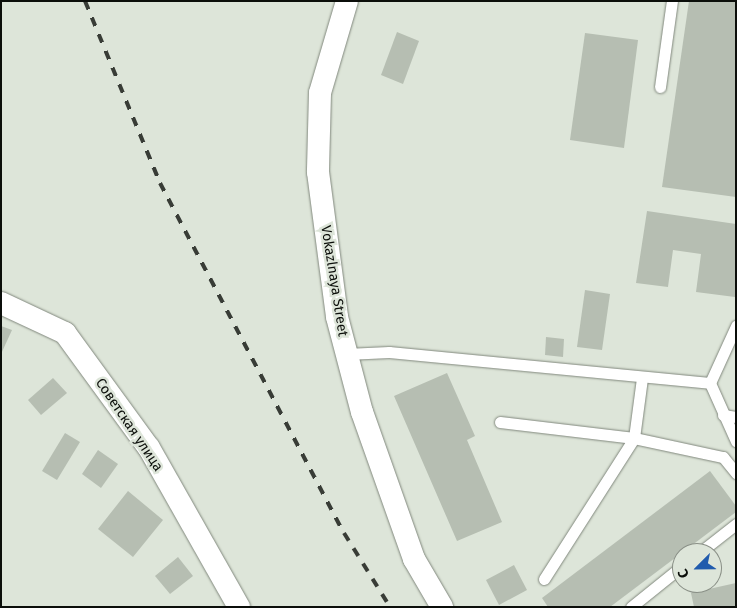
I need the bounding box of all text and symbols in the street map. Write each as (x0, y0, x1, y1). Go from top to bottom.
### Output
street label: Vokazlnaya Street (317, 224, 351, 338)
street label: Советская улица (92, 375, 166, 475)
north arrow (672, 543, 722, 593)
text: С (674, 567, 693, 581)

